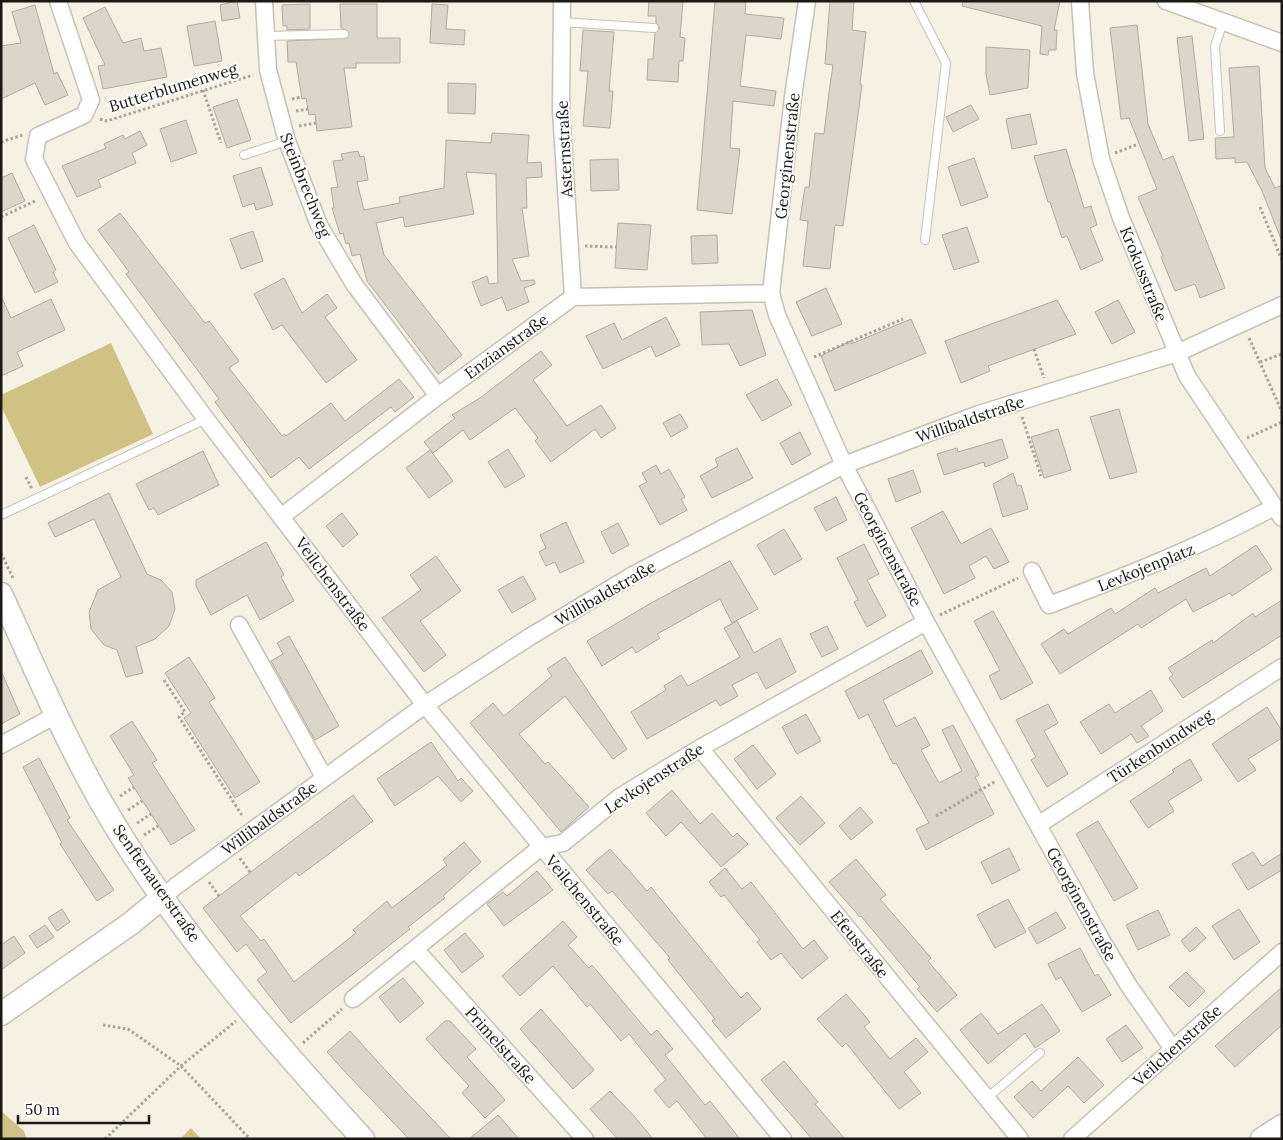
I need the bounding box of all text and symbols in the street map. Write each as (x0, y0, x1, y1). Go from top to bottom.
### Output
street label: Butterblumenweg (106, 58, 241, 116)
street label: Georginenstraße (770, 91, 804, 220)
street label: Asternstraße (551, 100, 577, 199)
street label: Steinbrechweg (276, 130, 336, 241)
street label: Krokusstraße (1116, 223, 1172, 325)
street label: Enzianstraße (460, 309, 552, 383)
street label: Willibaldstraße (913, 391, 1027, 447)
street label: Georginenstraße (849, 488, 927, 610)
street label: Veilchenstraße (291, 532, 375, 635)
street label: Levkojenplatz (1095, 538, 1197, 596)
street label: Willibaldstraße (551, 556, 659, 630)
street label: Türkenbundweg (1104, 704, 1217, 787)
street label: Levkojenstraße (601, 738, 708, 818)
street label: Willibaldstraße (217, 776, 321, 859)
street label: Senftenauerstraße (109, 820, 205, 946)
street label: Georginenstraße (1042, 844, 1122, 965)
street label: Veilchenstraße (541, 850, 629, 950)
street label: Efeustraße (827, 906, 894, 982)
street label: Veilchenstraße (1128, 1000, 1226, 1091)
street label: Primelstraße (461, 1002, 541, 1088)
scale bar (18, 1092, 149, 1124)
text: 50 m (25, 1100, 60, 1119)

